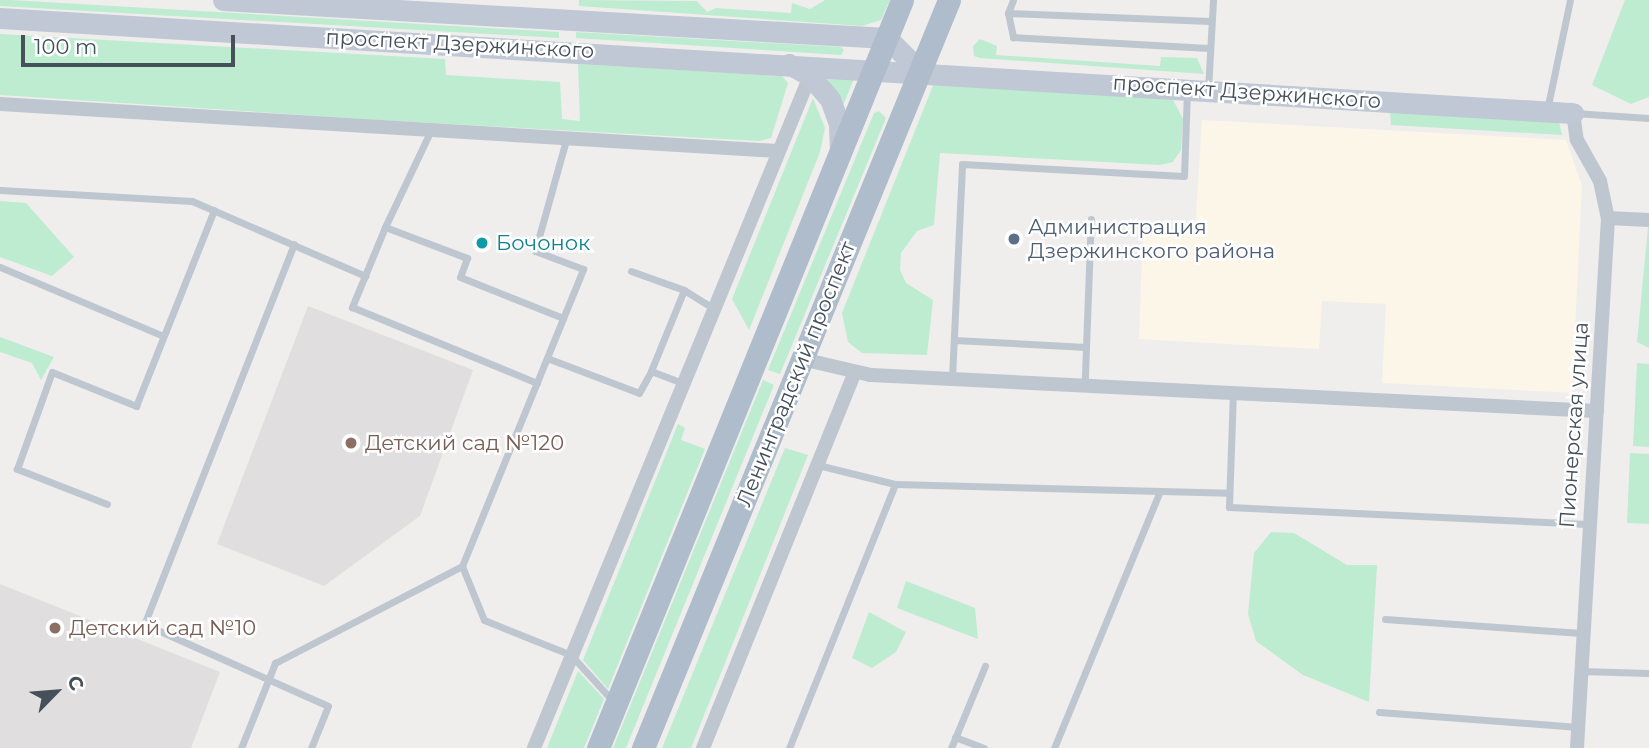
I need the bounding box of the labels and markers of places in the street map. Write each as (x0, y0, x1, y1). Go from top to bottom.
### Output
place label: Администрация Дзержинского района (1028, 214, 1275, 264)
place label: Бочонок (496, 230, 590, 256)
marker: Администрация Дзержинского района (1006, 231, 1022, 247)
marker: Бочонок (474, 235, 490, 251)
place label: Детский сад №120 (365, 430, 564, 456)
marker: Детский сад №120 (343, 435, 359, 451)
place label: Детский сад №10 (69, 615, 256, 641)
marker: Детский сад №10 (47, 620, 63, 636)

